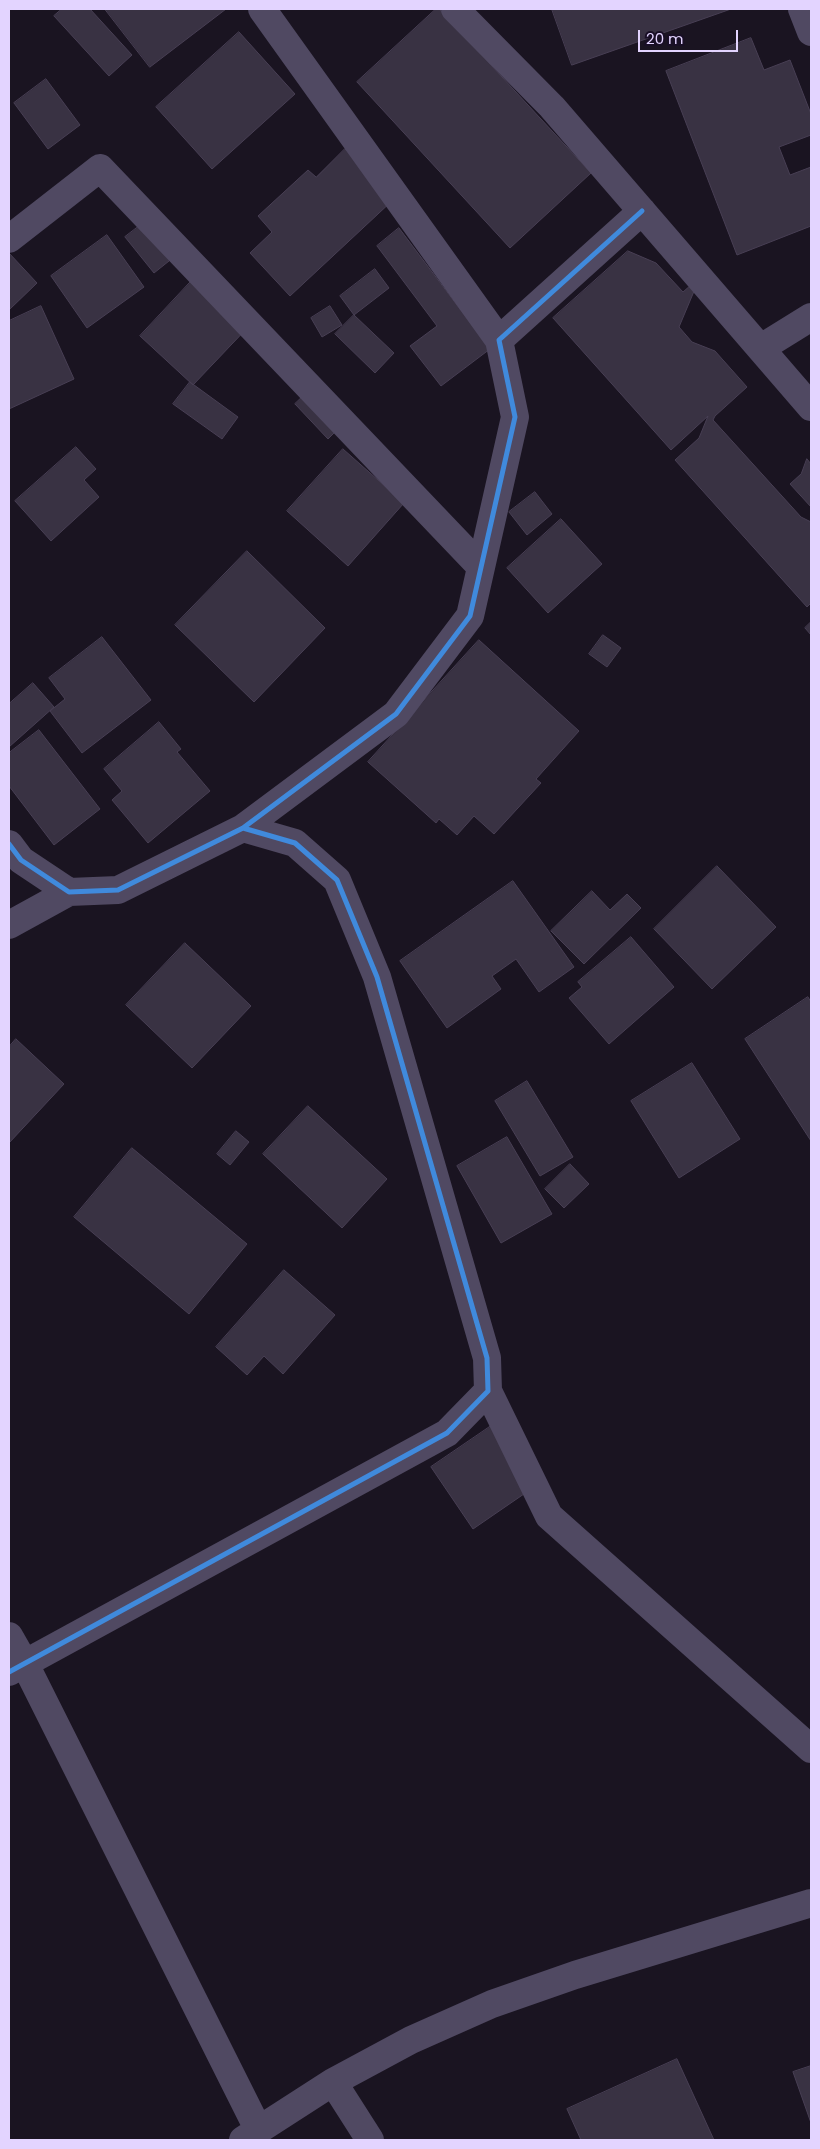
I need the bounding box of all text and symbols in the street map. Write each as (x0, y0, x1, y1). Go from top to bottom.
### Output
scale bar (640, 20, 740, 52)
text: 20 m (646, 28, 684, 49)

